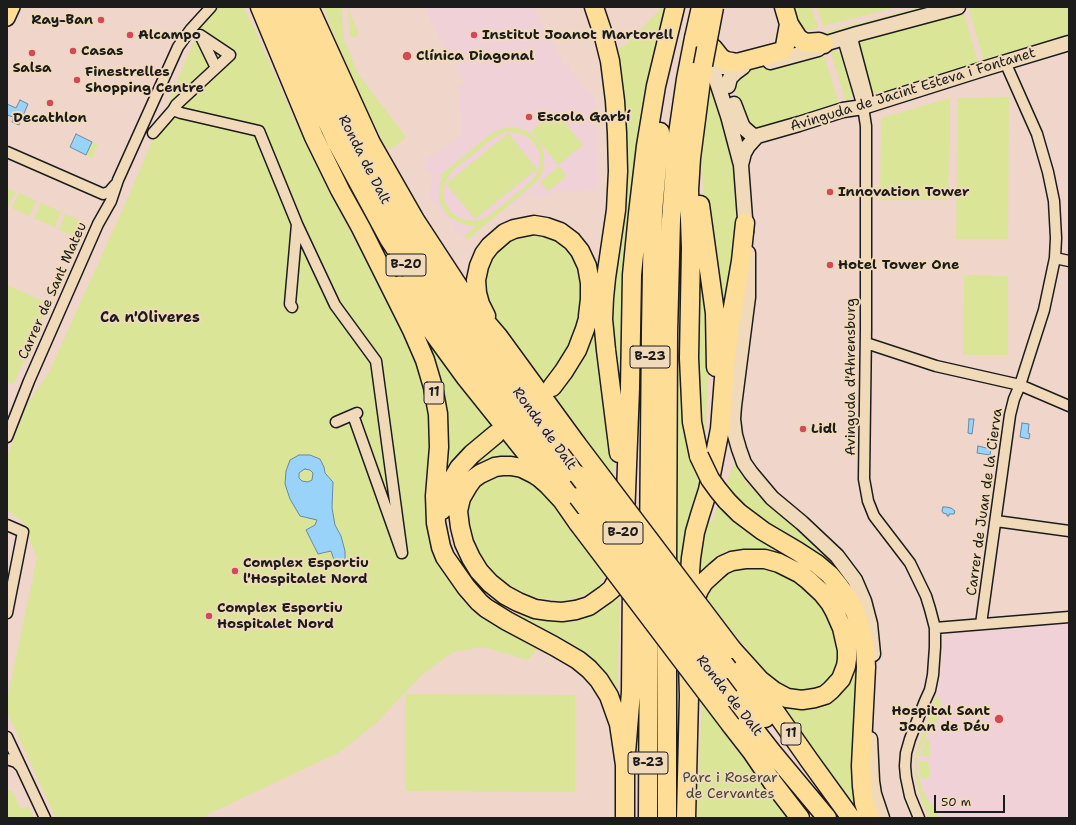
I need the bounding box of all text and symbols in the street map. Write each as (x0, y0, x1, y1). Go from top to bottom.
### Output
place label: Ray-Ban (31, 12, 93, 28)
marker: Ray-Ban (96, 15, 106, 25)
place label: Alcampo (138, 27, 201, 43)
place label: Institut Joanot Martorell (482, 27, 673, 43)
marker: Alcampo (125, 30, 135, 40)
marker: Institut Joanot Martorell (469, 30, 479, 40)
place label: Casas (81, 43, 123, 59)
street label: Avinguda de Jacint Esteva i Fontanet (788, 45, 1038, 135)
marker: Casas (68, 46, 78, 56)
marker: Salsa (27, 48, 37, 58)
place label: Clínica Diagonal (416, 48, 534, 64)
marker: Clínica Diagonal (401, 50, 413, 62)
place label: Salsa (12, 60, 52, 76)
place label: Finestrelles Shopping Centre (85, 64, 204, 96)
marker: Finestrelles Shopping Centre (72, 75, 82, 85)
marker: Decathlon (45, 98, 55, 108)
place label: Escola Garbí (537, 109, 630, 125)
place label: Decathlon (13, 110, 87, 126)
marker: Escola Garbí (524, 112, 534, 122)
street label: Ronda de Dalt (334, 113, 394, 207)
place label: Innovation Tower (838, 184, 969, 200)
marker: Innovation Tower (825, 187, 835, 197)
street label: Carrer de Sant Mateu (15, 220, 91, 362)
road number: B-20 (386, 254, 426, 276)
place label: Hotel Tower One (838, 257, 959, 273)
marker: Hotel Tower One (825, 260, 835, 270)
street label: Avinguda d'Ahrensburg (843, 298, 859, 456)
district label: Ca n'Oliveres (100, 309, 200, 327)
road number: B-23 (630, 346, 670, 368)
road number: 11 (424, 382, 444, 404)
street label: Ronda de Dalt (508, 384, 580, 474)
street label: Carrer de Juan de la Cierva (964, 407, 1006, 597)
place label: Lidl (811, 421, 837, 437)
marker: Lidl (798, 424, 808, 434)
road number: B-20 (603, 522, 643, 544)
place label: Complex Esportiu l'Hospitalet Nord (243, 555, 369, 588)
marker: Complex Esportiu l'Hospitalet Nord (230, 566, 240, 576)
place label: Complex Esportiu Hospitalet Nord (217, 600, 343, 632)
marker: Complex Esportiu Hospitalet Nord (204, 611, 214, 621)
street label: Ronda de Dalt (692, 652, 766, 740)
place label: Hospital Sant Joan de Déu (892, 703, 990, 736)
marker: Hospital Sant Joan de Déu (993, 713, 1005, 725)
road number: 11 (781, 723, 801, 745)
road number: B-23 (628, 752, 668, 774)
park label: Parc i Roserar de Cervantes (682, 770, 778, 802)
scale bar (936, 787, 1007, 813)
text: 50 m (941, 794, 971, 810)

